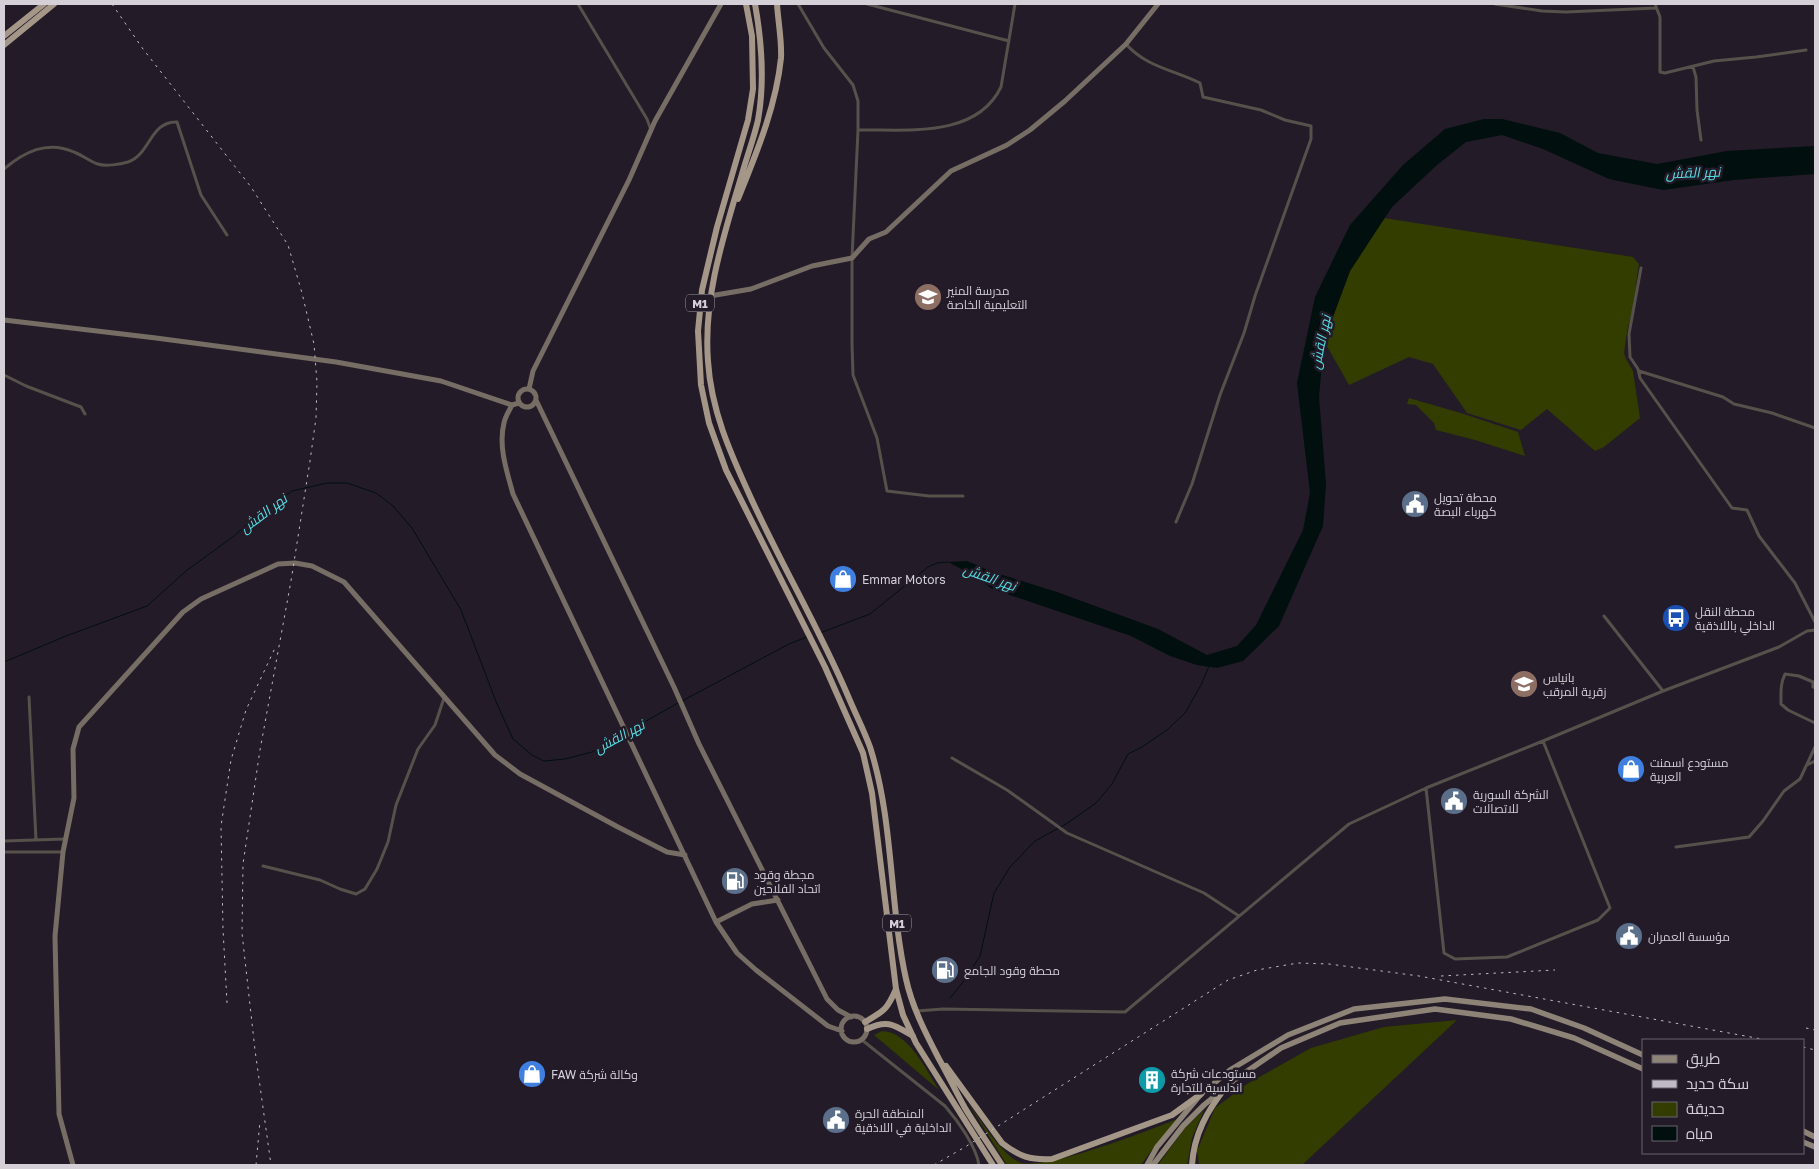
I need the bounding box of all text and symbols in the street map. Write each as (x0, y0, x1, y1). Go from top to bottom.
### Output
water label: نهر القش (1665, 163, 1722, 182)
school or university icon: مدرسة المنير التعليمية الخاصة (913, 282, 943, 312)
place label: مدرسة المنير التعليمية الخاصة (946, 283, 1028, 312)
road number: M1 (686, 294, 714, 312)
water label: نهر القش (1306, 312, 1335, 371)
water label: نهر القش (236, 489, 292, 537)
public building icon: محطة تحويل كهرباء البصة (1400, 489, 1430, 519)
place label: محطة تحويل كهرباء البصة (1434, 490, 1497, 519)
water label: نهر القش (961, 560, 1020, 595)
shop icon: Emmar Motors (828, 564, 858, 594)
place label: Emmar Motors (862, 572, 946, 587)
bus stop icon: محطة النقل الداخلي باللاذقية (1661, 603, 1691, 633)
place label: محطة النقل الداخلي باللاذقية (1695, 604, 1775, 636)
school or university icon: بانياس زقرية المرقب (1509, 669, 1539, 699)
place label: بانياس زقرية المرقب (1543, 670, 1606, 699)
water label: نهر القش (591, 715, 649, 757)
shop icon: مستودع اسمنت العربية (1616, 754, 1646, 784)
place label: مستودع اسمنت العربية (1650, 755, 1729, 784)
public building icon: الشركة السورية للاتصالات (1439, 786, 1469, 816)
place label: الشركة السورية للاتصالات (1473, 787, 1549, 816)
fuel station icon: مجطة وقود اتحاد الفلاحين (720, 866, 750, 896)
place label: مجطة وقود اتحاد الفلاحين (754, 867, 821, 896)
road number: M1 (883, 914, 911, 931)
public building icon: مؤسسة العمران (1614, 921, 1644, 951)
place label: مؤسسة العمران (1648, 929, 1730, 944)
fuel station icon: محطة وقود الجامع (930, 955, 960, 985)
place label: محطة وقود الجامع (964, 963, 1060, 979)
legend (1642, 1039, 1804, 1154)
text: طريق (1686, 1049, 1720, 1069)
shop icon: FAW وكالة شركة (517, 1059, 547, 1089)
building icon: مستودعات شركة اندلسية للتجارة (1137, 1065, 1167, 1095)
place label: مستودعات شركة اندلسية للتجارة (1171, 1066, 1256, 1095)
place label: FAW وكالة شركة (551, 1067, 638, 1082)
text: سكة حديد (1686, 1074, 1749, 1092)
text: حديقة (1686, 1099, 1725, 1117)
public building icon: المنطقة الحرة الداخلية في اللاذقية (821, 1105, 851, 1135)
place label: المنطقة الحرة الداخلية في اللاذقية (855, 1106, 952, 1138)
text: مياه (1686, 1124, 1713, 1142)

